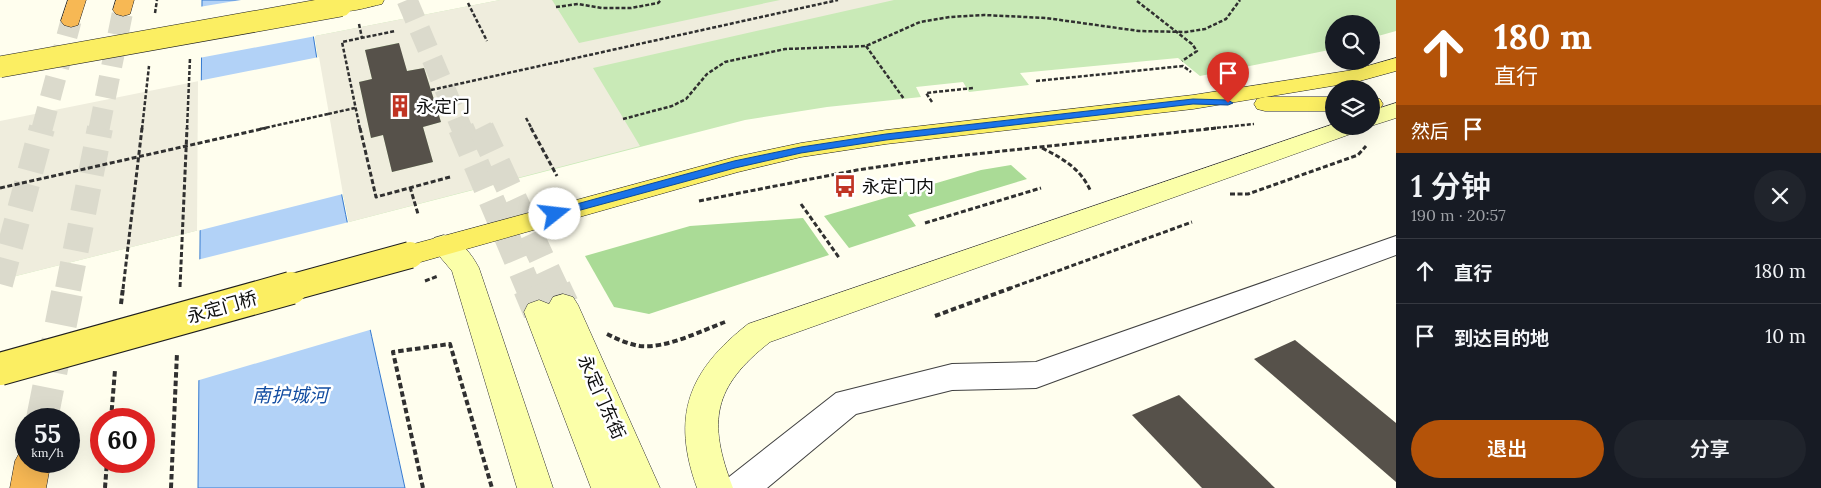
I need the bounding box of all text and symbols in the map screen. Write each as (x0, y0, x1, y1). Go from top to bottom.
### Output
text: 180 m (1494, 14, 1592, 59)
map controls (1325, 15, 1380, 135)
button: search (1325, 15, 1380, 70)
icon: ahead (1411, 20, 1476, 85)
pin (1207, 52, 1249, 103)
icon: arrive (1214, 59, 1242, 87)
text: 直行 (1494, 62, 1538, 90)
button: layers (1325, 80, 1380, 135)
building icon: 永定门 (387, 93, 413, 119)
place label: 永定门 (416, 95, 470, 118)
icon: arrive (1459, 115, 1487, 143)
text: 然后 (1411, 119, 1449, 143)
text: 1 分钟 (1411, 167, 1491, 205)
button: close (1754, 170, 1806, 222)
bus stop icon: 永定门内 (832, 173, 858, 199)
place label: 永定门内 (862, 175, 934, 198)
position arrow (528, 187, 580, 239)
text: 190 m · 20:57 (1411, 205, 1506, 225)
icon: ahead (1411, 257, 1439, 285)
text: 180 m (1755, 259, 1806, 283)
text: 直行 (1454, 261, 1492, 285)
street label: 永定门桥 (184, 286, 260, 328)
icon: arrive (1411, 322, 1439, 350)
text: 10 m (1765, 324, 1806, 348)
text: 到达目的地 (1454, 326, 1549, 350)
street label: 永定门东街 (573, 351, 631, 443)
water label: 南护城河 (252, 383, 332, 407)
speed limit sign: 60 (90, 408, 155, 473)
text: 55 (34, 418, 61, 450)
button: 退出 (1411, 420, 1604, 478)
button: 分享 (1614, 420, 1806, 478)
text: km/h (31, 445, 64, 460)

